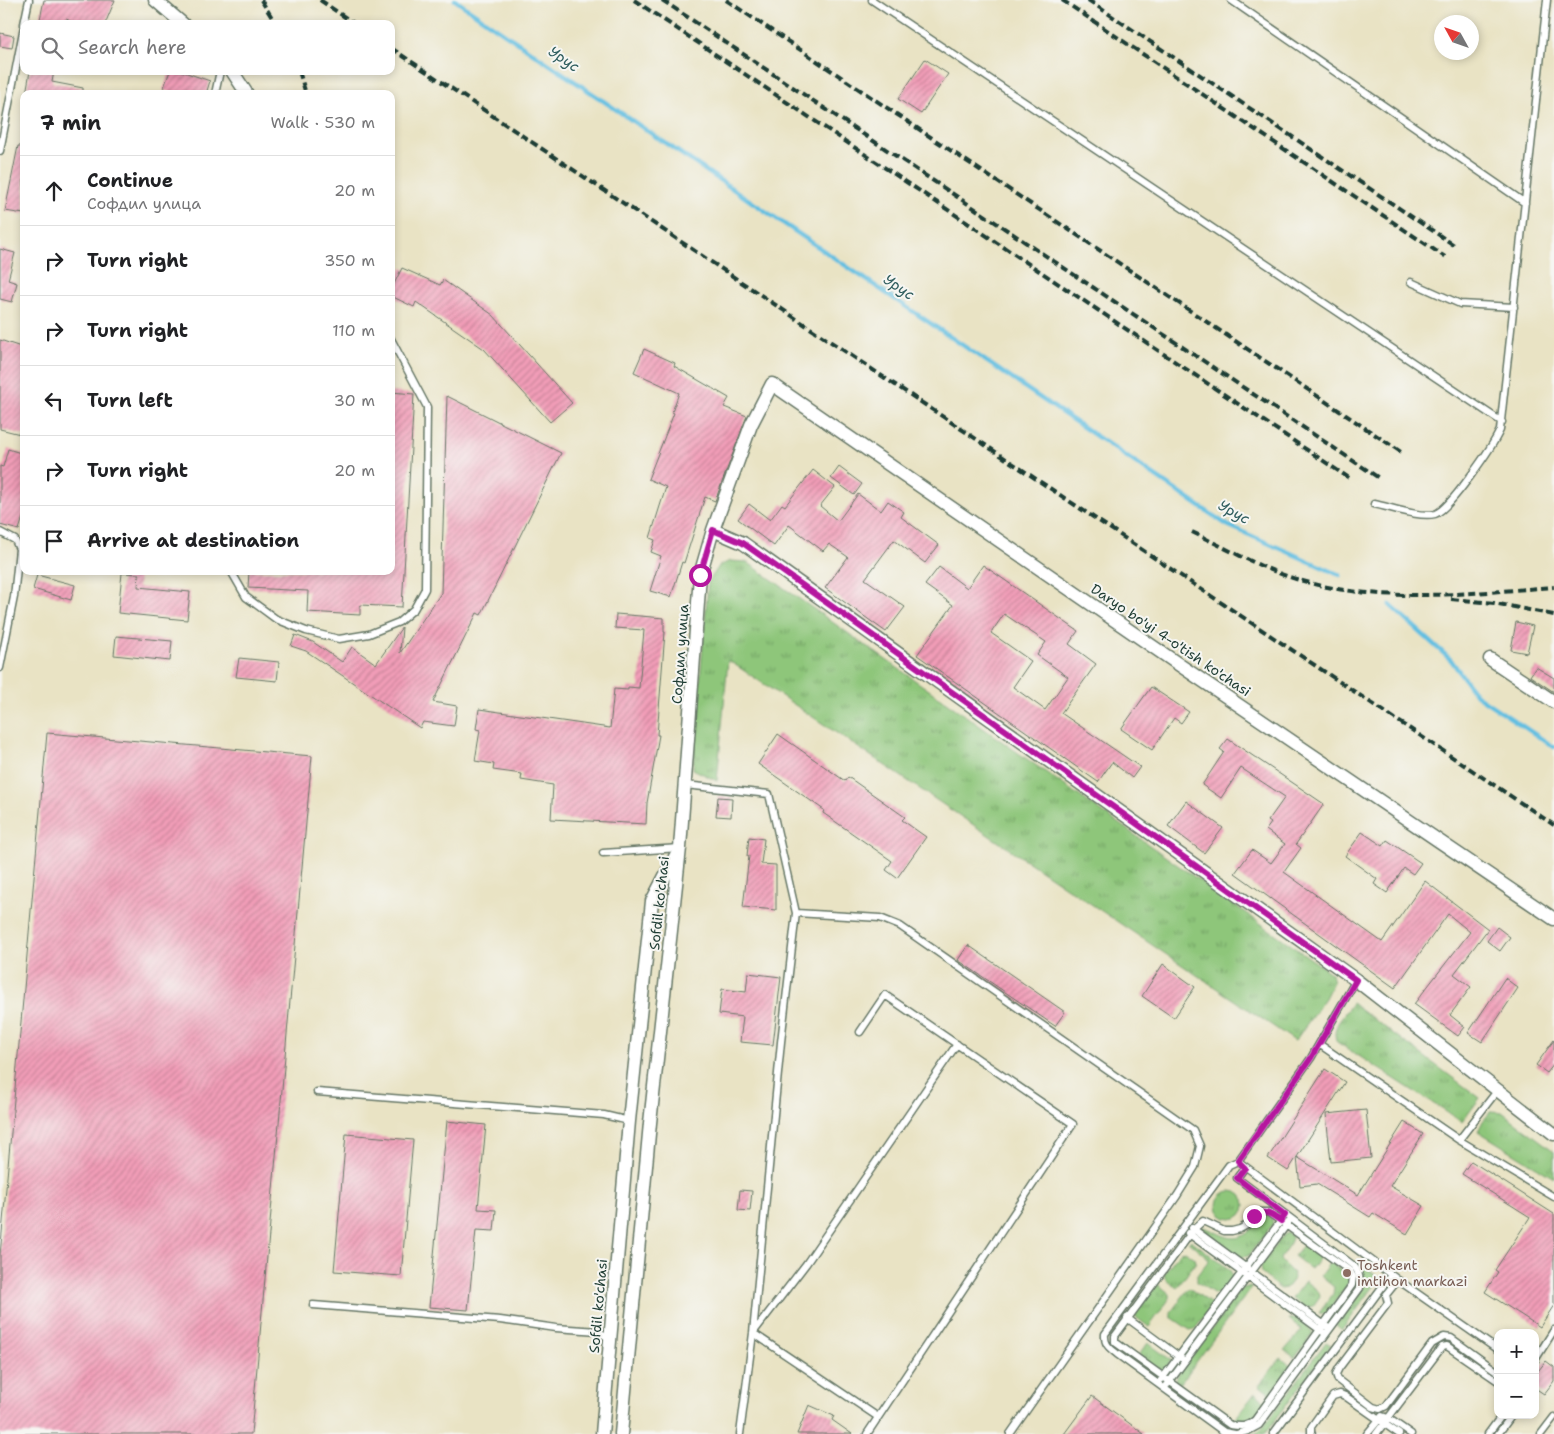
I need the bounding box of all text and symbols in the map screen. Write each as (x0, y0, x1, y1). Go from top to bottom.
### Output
north arrow (1434, 15, 1479, 60)
search box (20, 20, 395, 75)
icon: search (38, 34, 66, 62)
text: Search here (78, 35, 187, 60)
water label: Урус (545, 41, 584, 77)
text: 7 min (40, 109, 101, 137)
text: Walk · 530 m (271, 112, 375, 133)
text: Continue (87, 168, 173, 193)
icon: ahead (40, 177, 68, 205)
text: 20 m (334, 180, 375, 201)
text: Софдил улица (87, 193, 201, 214)
icon: right (40, 247, 68, 275)
text: Turn right (87, 248, 188, 273)
text: 350 m (324, 250, 375, 271)
water label: Урус (880, 269, 919, 305)
icon: right (40, 317, 68, 345)
text: Turn right (87, 318, 188, 343)
text: 110 m (332, 320, 375, 341)
icon: left (40, 387, 68, 415)
text: Turn left (87, 388, 173, 413)
text: 30 m (334, 390, 375, 411)
icon: right (40, 457, 68, 485)
text: Turn right (87, 458, 188, 483)
text: 20 m (334, 460, 375, 481)
water label: Урус (1214, 495, 1254, 529)
icon: arrive (40, 527, 68, 555)
text: Arrive at destination (87, 528, 299, 553)
route start (689, 564, 712, 587)
street label: Daryo bo'yi 4-o'tish ko'chasi (1088, 580, 1254, 700)
street label: Софдил улица (668, 603, 692, 704)
street label: Sofdil ko'chasi (645, 855, 673, 951)
route end (1243, 1205, 1266, 1228)
place label: Toshkent imtihon markazi (1357, 1256, 1468, 1290)
street label: Sofdil ko'chasi (585, 1258, 611, 1354)
marker: Toshkent imtihon markazi (1341, 1267, 1353, 1279)
map controls (1494, 1329, 1539, 1419)
button: + (1494, 1329, 1539, 1374)
button: − (1494, 1374, 1539, 1419)

